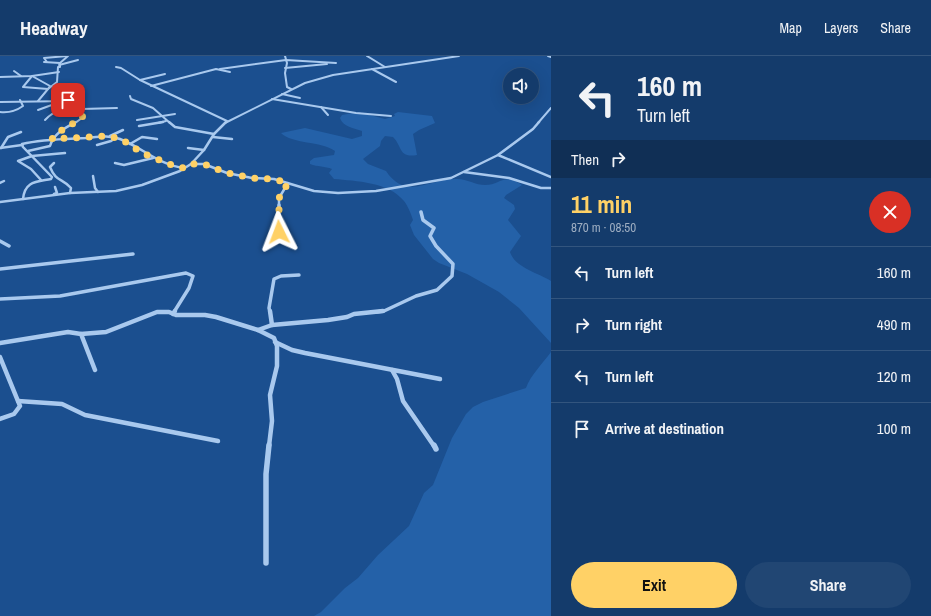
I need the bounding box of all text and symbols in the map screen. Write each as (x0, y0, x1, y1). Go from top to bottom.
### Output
text: Headway (20, 15, 88, 41)
text: Map (780, 19, 802, 37)
text: Layers (824, 19, 858, 37)
text: Share (880, 19, 911, 37)
text: 160 m (637, 67, 702, 105)
map controls (503, 68, 539, 104)
button: sound (503, 68, 539, 104)
icon: left (571, 72, 623, 124)
pin (51, 83, 85, 117)
icon: arrive (57, 89, 79, 111)
text: Turn left (637, 103, 690, 128)
icon: right (607, 148, 629, 170)
text: Then (571, 149, 599, 170)
text: 11 min (571, 188, 632, 220)
button: close (869, 191, 911, 233)
position arrow (258, 211, 300, 253)
text: 870 m · 08:50 (571, 219, 636, 236)
icon: left (571, 262, 593, 284)
text: Turn left (605, 262, 653, 283)
text: 160 m (877, 262, 911, 283)
icon: right (571, 314, 593, 336)
text: Turn right (605, 314, 662, 335)
text: 490 m (877, 314, 911, 335)
icon: left (571, 366, 593, 388)
text: Turn left (605, 366, 653, 387)
text: 120 m (877, 366, 911, 387)
icon: arrive (571, 418, 593, 440)
text: Arrive at destination (605, 418, 724, 439)
text: 100 m (877, 418, 911, 439)
button: Exit (571, 562, 737, 608)
button: Share (745, 562, 911, 608)

